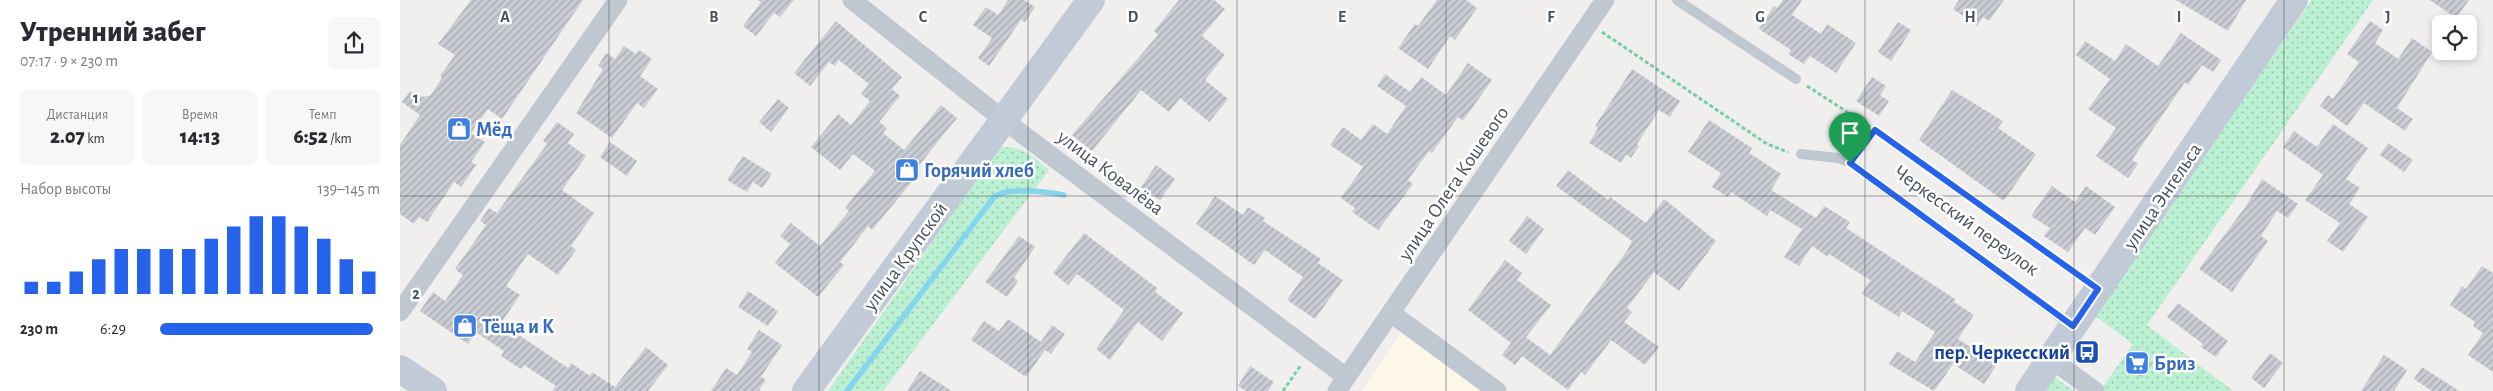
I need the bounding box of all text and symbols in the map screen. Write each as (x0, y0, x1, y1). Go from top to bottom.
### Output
text: A (500, 9, 510, 25)
text: B (709, 9, 719, 25)
text: C (919, 9, 928, 25)
text: D (1128, 9, 1139, 25)
text: E (1338, 9, 1346, 25)
text: F (1547, 9, 1555, 25)
text: G (1755, 9, 1765, 25)
text: H (1964, 9, 1976, 25)
text: I (2177, 9, 2181, 25)
text: J (2385, 9, 2391, 25)
map controls (2432, 15, 2477, 60)
button: locate (2432, 15, 2477, 60)
button: share (328, 17, 380, 69)
text: Утренний забег (20, 19, 205, 47)
text: 07:17 · 9 × 230 m (20, 53, 118, 69)
text: 1 (413, 90, 419, 106)
street label: улица Олега Кошевого (1394, 103, 1513, 265)
text: Дистанция (46, 108, 108, 122)
text: Время (182, 108, 218, 122)
text: Темп (309, 108, 337, 122)
pin (1829, 112, 1871, 163)
shop icon: Мёд (446, 116, 472, 142)
icon: arrive (1836, 119, 1864, 147)
place label: Мёд (476, 120, 512, 140)
text: 2.07 (50, 126, 85, 147)
text: 14:13 (180, 126, 220, 147)
text: 6:52 (294, 126, 328, 147)
street label: улица Ковалёва (1053, 126, 1167, 219)
text: km (85, 132, 105, 146)
text: /km (328, 132, 352, 146)
street label: улица Энгельса (2119, 140, 2206, 254)
shop icon: Горячий хлеб (894, 157, 920, 183)
place label: Горячий хлеб (924, 161, 1034, 181)
street label: Черкесский переулок (1891, 162, 2042, 280)
text: Набор высоты (20, 181, 111, 197)
text: 139–145 m (317, 181, 380, 197)
street label: улица Крупской (860, 199, 952, 315)
text: 2 (412, 286, 420, 302)
shop icon: Тёща и К (452, 313, 478, 339)
place label: Тёща и К (482, 317, 554, 337)
text: 230 m (20, 321, 58, 337)
text: 6:29 (100, 321, 126, 337)
bus stop icon: пер. Черкесский (2074, 339, 2100, 365)
place label: пер. Черкесский (1934, 343, 2070, 363)
supermarket icon: Бриз (2124, 350, 2150, 376)
place label: Бриз (2154, 354, 2196, 374)

